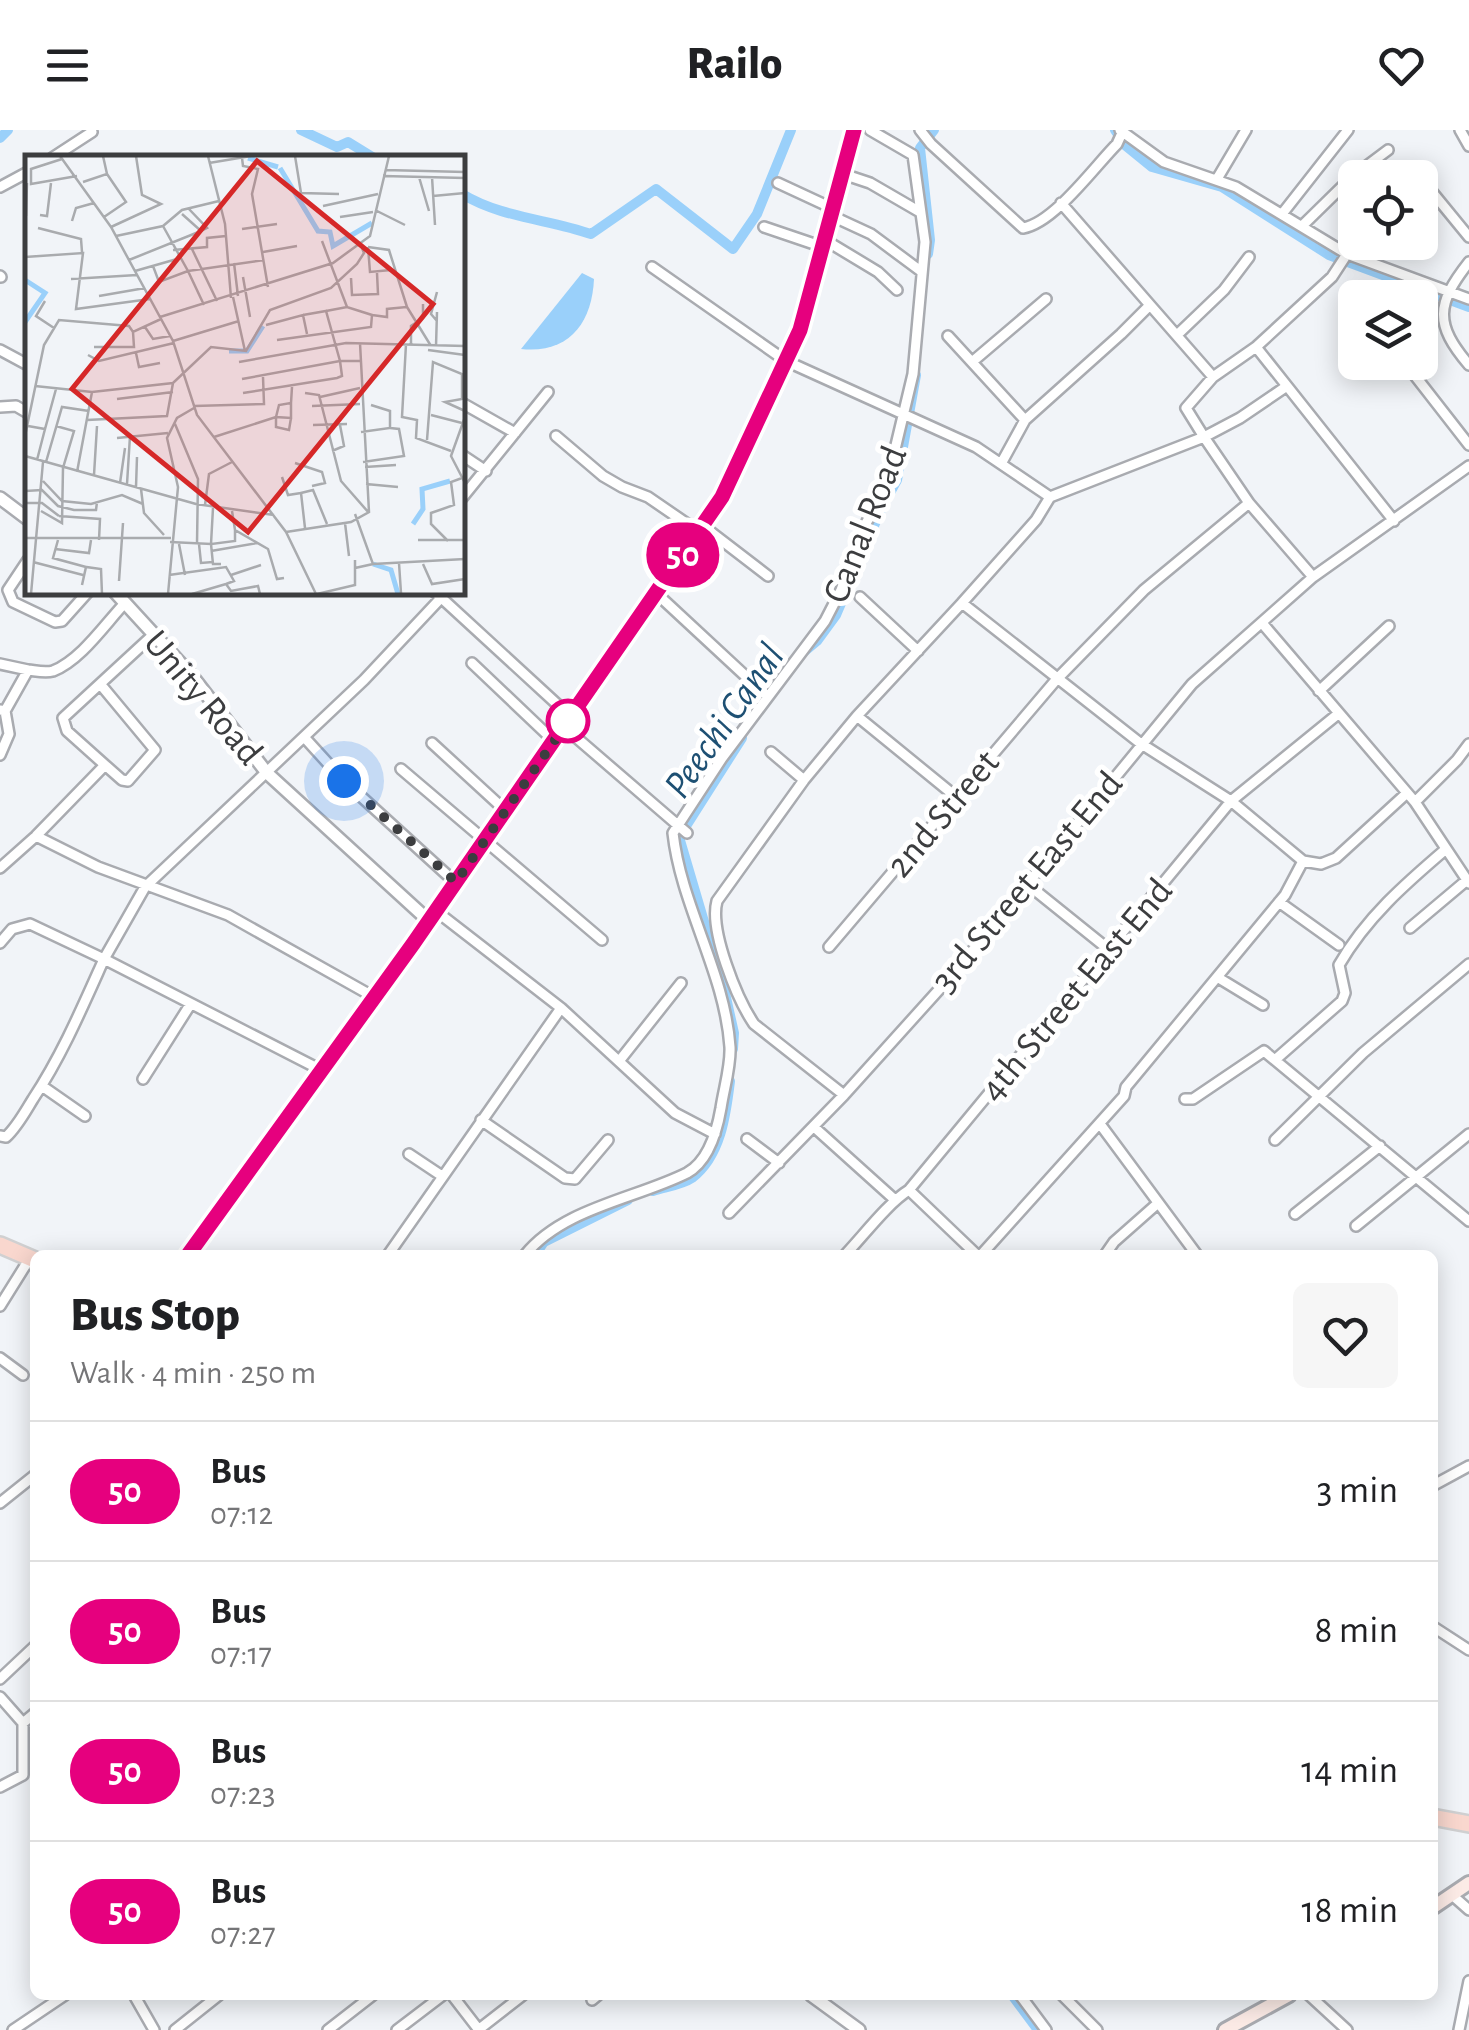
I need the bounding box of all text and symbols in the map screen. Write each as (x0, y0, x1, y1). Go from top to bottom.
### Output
icon: menu (40, 38, 95, 93)
icon: heart (1374, 38, 1429, 93)
text: Railo (687, 42, 782, 87)
inset map (25, 155, 465, 595)
map controls (1338, 160, 1438, 380)
button: locate (1338, 160, 1438, 260)
button: layers (1338, 280, 1438, 380)
street label: Canal Road (817, 441, 914, 609)
line badge: 50 (638, 522, 728, 588)
text: 50 (666, 538, 700, 573)
street label: Unity Road (136, 624, 269, 773)
water label: Peechi Canal (657, 637, 792, 806)
unlabelled marker (547, 700, 589, 742)
street label: 2nd Street (880, 744, 1007, 885)
your location (319, 756, 369, 806)
street label: 3rd Street East End (925, 765, 1130, 1000)
street label: 4th Street East End (973, 872, 1180, 1109)
button: heart (1293, 1283, 1398, 1388)
text: Bus Stop (70, 1292, 240, 1340)
text: Walk · 4 min · 250 m (70, 1357, 316, 1389)
text: Bus (210, 1453, 266, 1491)
text: 3 min (1317, 1472, 1398, 1510)
text: 50 (108, 1474, 142, 1509)
text: 07:12 (210, 1498, 273, 1530)
text: Bus (210, 1593, 266, 1631)
text: 8 min (1315, 1612, 1398, 1650)
text: 50 (108, 1614, 142, 1649)
text: 07:17 (210, 1638, 272, 1670)
text: Bus (210, 1733, 266, 1771)
text: 14 min (1301, 1752, 1398, 1790)
text: 50 (108, 1754, 142, 1789)
text: 07:23 (210, 1778, 275, 1810)
text: Bus (210, 1873, 266, 1911)
text: 18 min (1301, 1892, 1398, 1930)
text: 50 (108, 1894, 142, 1929)
text: 07:27 (210, 1918, 275, 1950)

